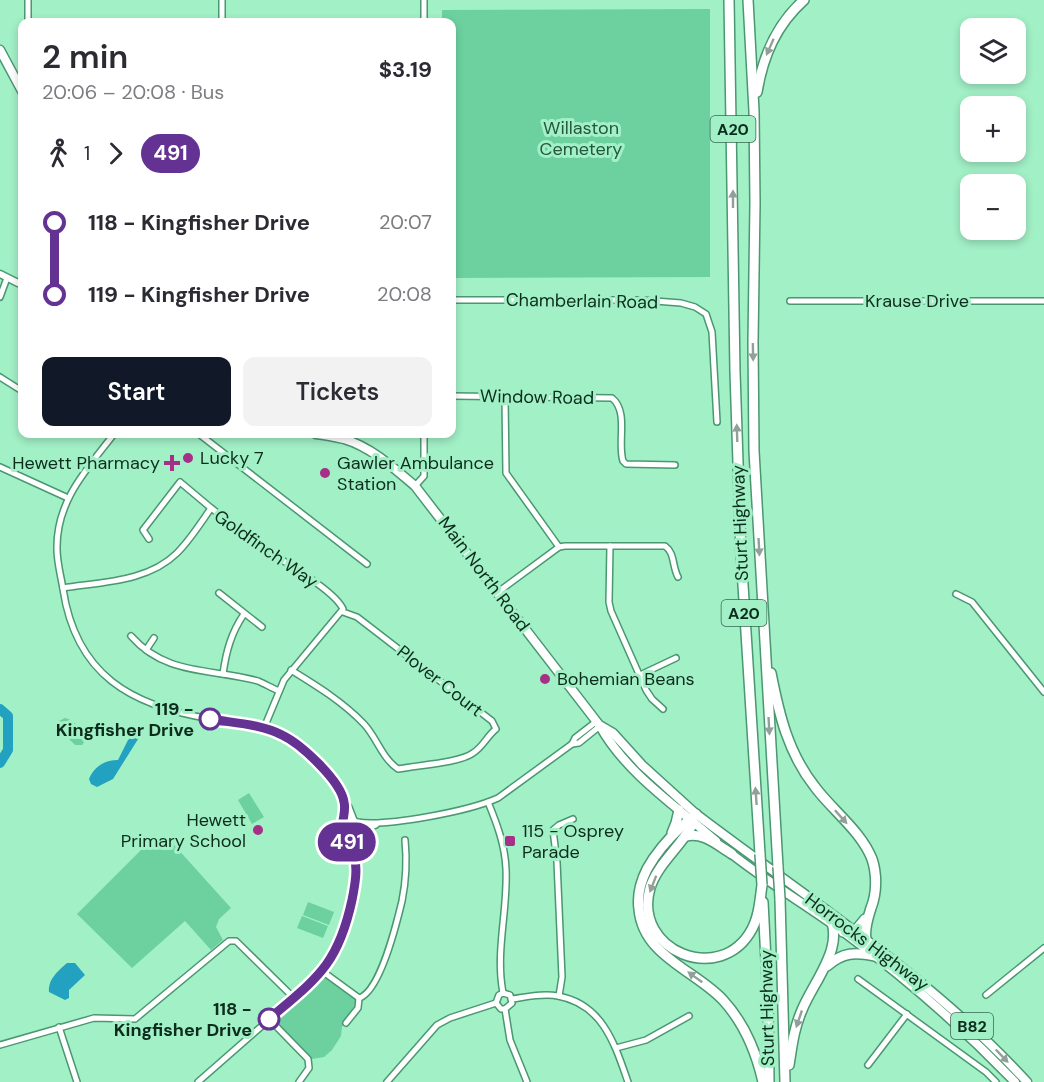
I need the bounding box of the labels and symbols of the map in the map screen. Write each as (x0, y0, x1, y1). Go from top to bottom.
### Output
one-way arrow (765, 38, 774, 55)
park label: Willaston Cemetery (540, 116, 622, 161)
road number: A20 (710, 116, 756, 142)
one-way arrow (728, 189, 738, 208)
street label: Chamberlain Road (506, 288, 658, 314)
street label: Krause Drive (865, 289, 969, 313)
one-way arrow (748, 342, 758, 361)
street label: Window Road (480, 384, 594, 410)
one-way arrow (732, 424, 742, 443)
place label: Lucky 7 (200, 446, 264, 470)
place label: Hewett Pharmacy (12, 451, 160, 475)
marker: Lucky 7 (181, 451, 195, 465)
place label: Gawler Ambulance Station (337, 451, 494, 496)
marker: Hewett Pharmacy (165, 456, 179, 470)
street label: Sturt Highway (726, 464, 754, 582)
marker: Gawler Ambulance Station (318, 466, 332, 480)
street label: Goldfinch Way (209, 504, 323, 594)
street label: Main North Road (433, 512, 535, 636)
one-way arrow (754, 537, 763, 556)
road number: A20 (722, 600, 766, 626)
street label: Plover Court (392, 640, 488, 722)
place label: Bohemian Beans (557, 667, 695, 691)
marker: Bohemian Beans (538, 672, 552, 686)
place label: 119 - Kingfisher Drive (56, 697, 194, 742)
marker: 119 - Kingfisher Drive (199, 708, 221, 730)
one-way arrow (765, 717, 774, 736)
one-way arrow (752, 786, 761, 805)
place label: Hewett Primary School (121, 808, 246, 853)
one-way arrow (834, 809, 847, 825)
place label: 115 - Osprey Parade (522, 819, 624, 864)
line badge: 491 (312, 822, 382, 862)
marker: Hewett Primary School (251, 823, 265, 837)
marker: 115 - Osprey Parade (503, 834, 517, 848)
one-way arrow (647, 875, 657, 893)
street label: Horrocks Highway (800, 888, 934, 996)
street label: Sturt Highway (754, 950, 780, 1066)
one-way arrow (687, 971, 702, 983)
place label: 118 - Kingfisher Drive (114, 997, 252, 1042)
marker: 118 - Kingfisher Drive (258, 1008, 280, 1030)
one-way arrow (793, 1010, 803, 1028)
road number: B82 (951, 1013, 993, 1039)
one-way arrow (995, 1048, 1009, 1063)

